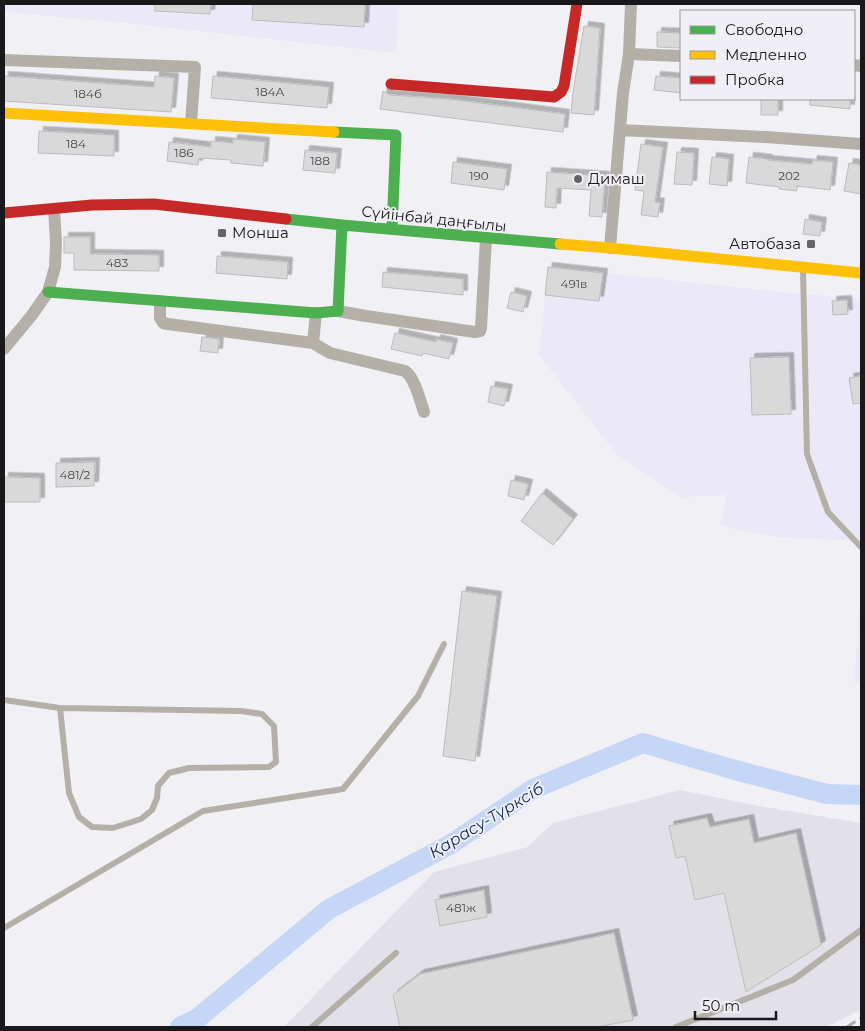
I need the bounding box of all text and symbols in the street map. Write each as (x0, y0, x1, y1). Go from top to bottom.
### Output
legend (680, 10, 855, 100)
text: Свободно (725, 20, 803, 39)
text: Медленно (725, 45, 807, 64)
text: Пробка (725, 70, 784, 89)
house number: 184А (256, 84, 284, 99)
house number: 184б (74, 86, 102, 101)
house number: 184 (66, 136, 86, 151)
house number: 186 (174, 145, 194, 160)
house number: 188 (310, 153, 330, 168)
house number: 190 (469, 168, 489, 183)
house number: 202 (778, 168, 800, 183)
place label: Димаш (588, 169, 645, 188)
marker: Димаш (572, 173, 584, 185)
street label: Сүйінбай даңғылы (360, 201, 508, 236)
place label: Монша (232, 223, 289, 242)
marker: Монша (216, 227, 228, 239)
place label: Автобаза (729, 234, 801, 253)
marker: Автобаза (805, 238, 817, 250)
house number: 483 (106, 255, 128, 270)
house number: 491в (561, 276, 587, 291)
house number: 481/2 (60, 467, 91, 482)
water label: Қарасу-Түрксіб (426, 779, 547, 862)
house number: 481ж (446, 900, 476, 915)
scale bar (695, 988, 776, 1020)
text: 50 m (702, 996, 740, 1015)

